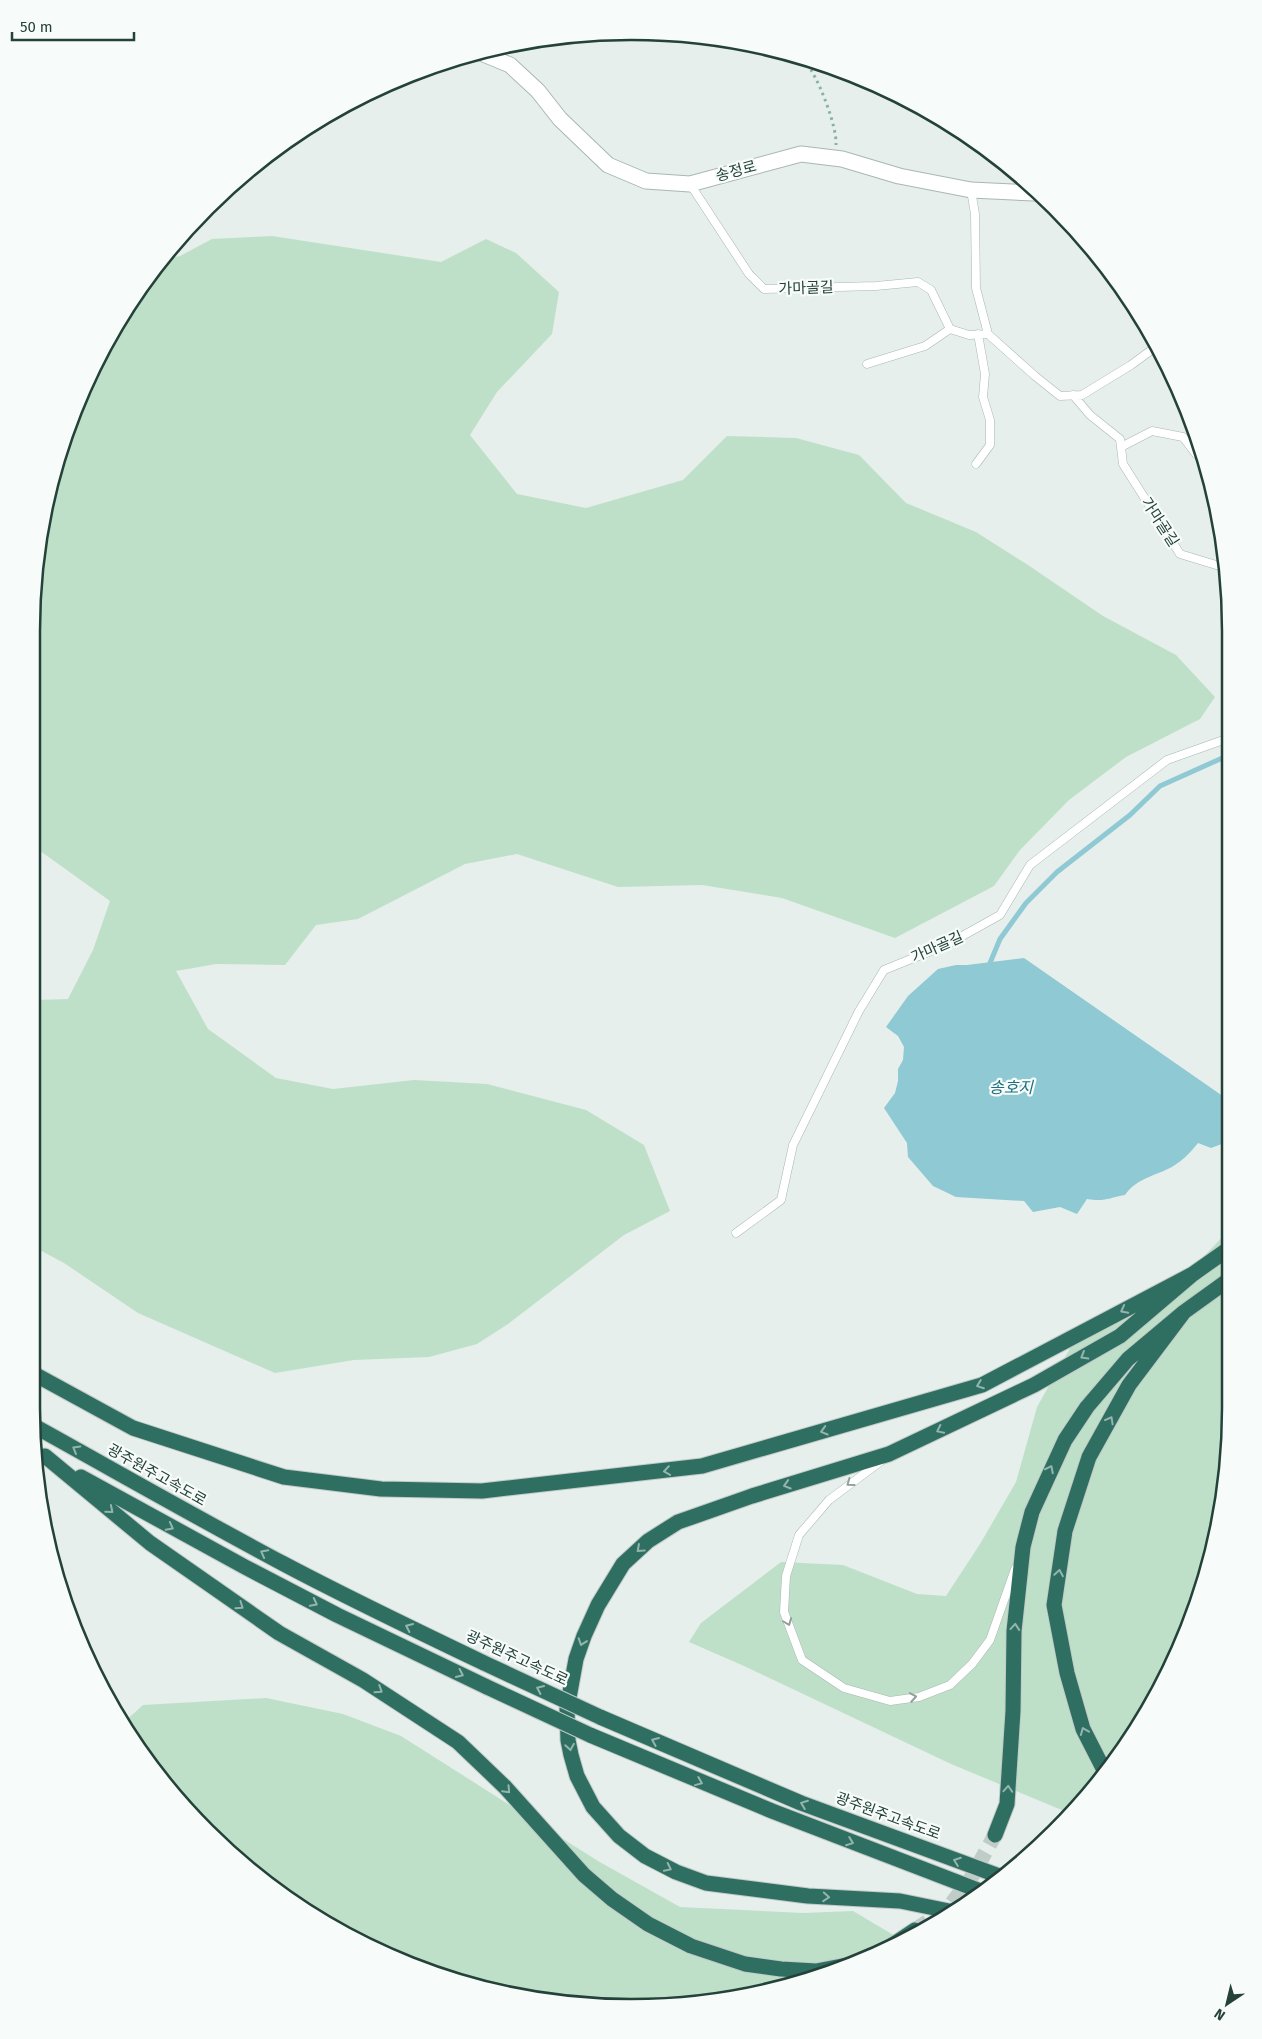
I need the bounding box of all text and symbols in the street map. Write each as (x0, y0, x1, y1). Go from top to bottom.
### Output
scale bar (12, 10, 135, 42)
text: 50 m (20, 18, 53, 36)
street label: 송정로 (714, 157, 758, 185)
street label: 가마골길 (778, 278, 834, 298)
street label: 가마골길 (1137, 494, 1183, 550)
street label: 가마골길 (908, 928, 966, 966)
water label: 송호지 (989, 1078, 1034, 1097)
one-way arrow (1121, 1304, 1130, 1314)
one-way arrow (1081, 1350, 1090, 1360)
one-way arrow (976, 1379, 985, 1389)
one-way arrow (1104, 1416, 1114, 1425)
one-way arrow (936, 1424, 945, 1435)
one-way arrow (821, 1425, 829, 1435)
street label: 광주원주고속도로 (104, 1440, 210, 1510)
one-way arrow (72, 1445, 81, 1455)
one-way arrow (663, 1465, 671, 1476)
one-way arrow (1044, 1466, 1054, 1475)
one-way arrow (846, 1477, 856, 1486)
one-way arrow (784, 1479, 792, 1489)
one-way arrow (104, 1504, 113, 1513)
one-way arrow (165, 1521, 174, 1531)
one-way arrow (636, 1543, 645, 1552)
one-way arrow (260, 1549, 269, 1559)
one-way arrow (1053, 1568, 1064, 1576)
one-way arrow (308, 1597, 317, 1607)
one-way arrow (234, 1600, 244, 1609)
one-way arrow (782, 1617, 792, 1626)
one-way arrow (405, 1622, 414, 1633)
one-way arrow (1009, 1622, 1020, 1630)
street label: 광주원주고속도로 (463, 1627, 571, 1689)
one-way arrow (578, 1637, 588, 1645)
one-way arrow (455, 1667, 464, 1678)
one-way arrow (374, 1684, 383, 1694)
one-way arrow (536, 1685, 545, 1695)
one-way arrow (909, 1693, 918, 1703)
one-way arrow (1080, 1727, 1091, 1736)
one-way arrow (651, 1736, 660, 1747)
one-way arrow (564, 1742, 574, 1751)
one-way arrow (694, 1775, 703, 1786)
one-way arrow (501, 1784, 510, 1793)
one-way arrow (1002, 1785, 1013, 1793)
street label: 광주원주고속도로 (833, 1789, 943, 1843)
one-way arrow (801, 1799, 809, 1809)
one-way arrow (845, 1836, 854, 1846)
one-way arrow (953, 1857, 961, 1867)
one-way arrow (663, 1861, 672, 1872)
one-way arrow (823, 1891, 831, 1902)
north arrow (1202, 1979, 1252, 2029)
text: N (1211, 2005, 1229, 2024)

